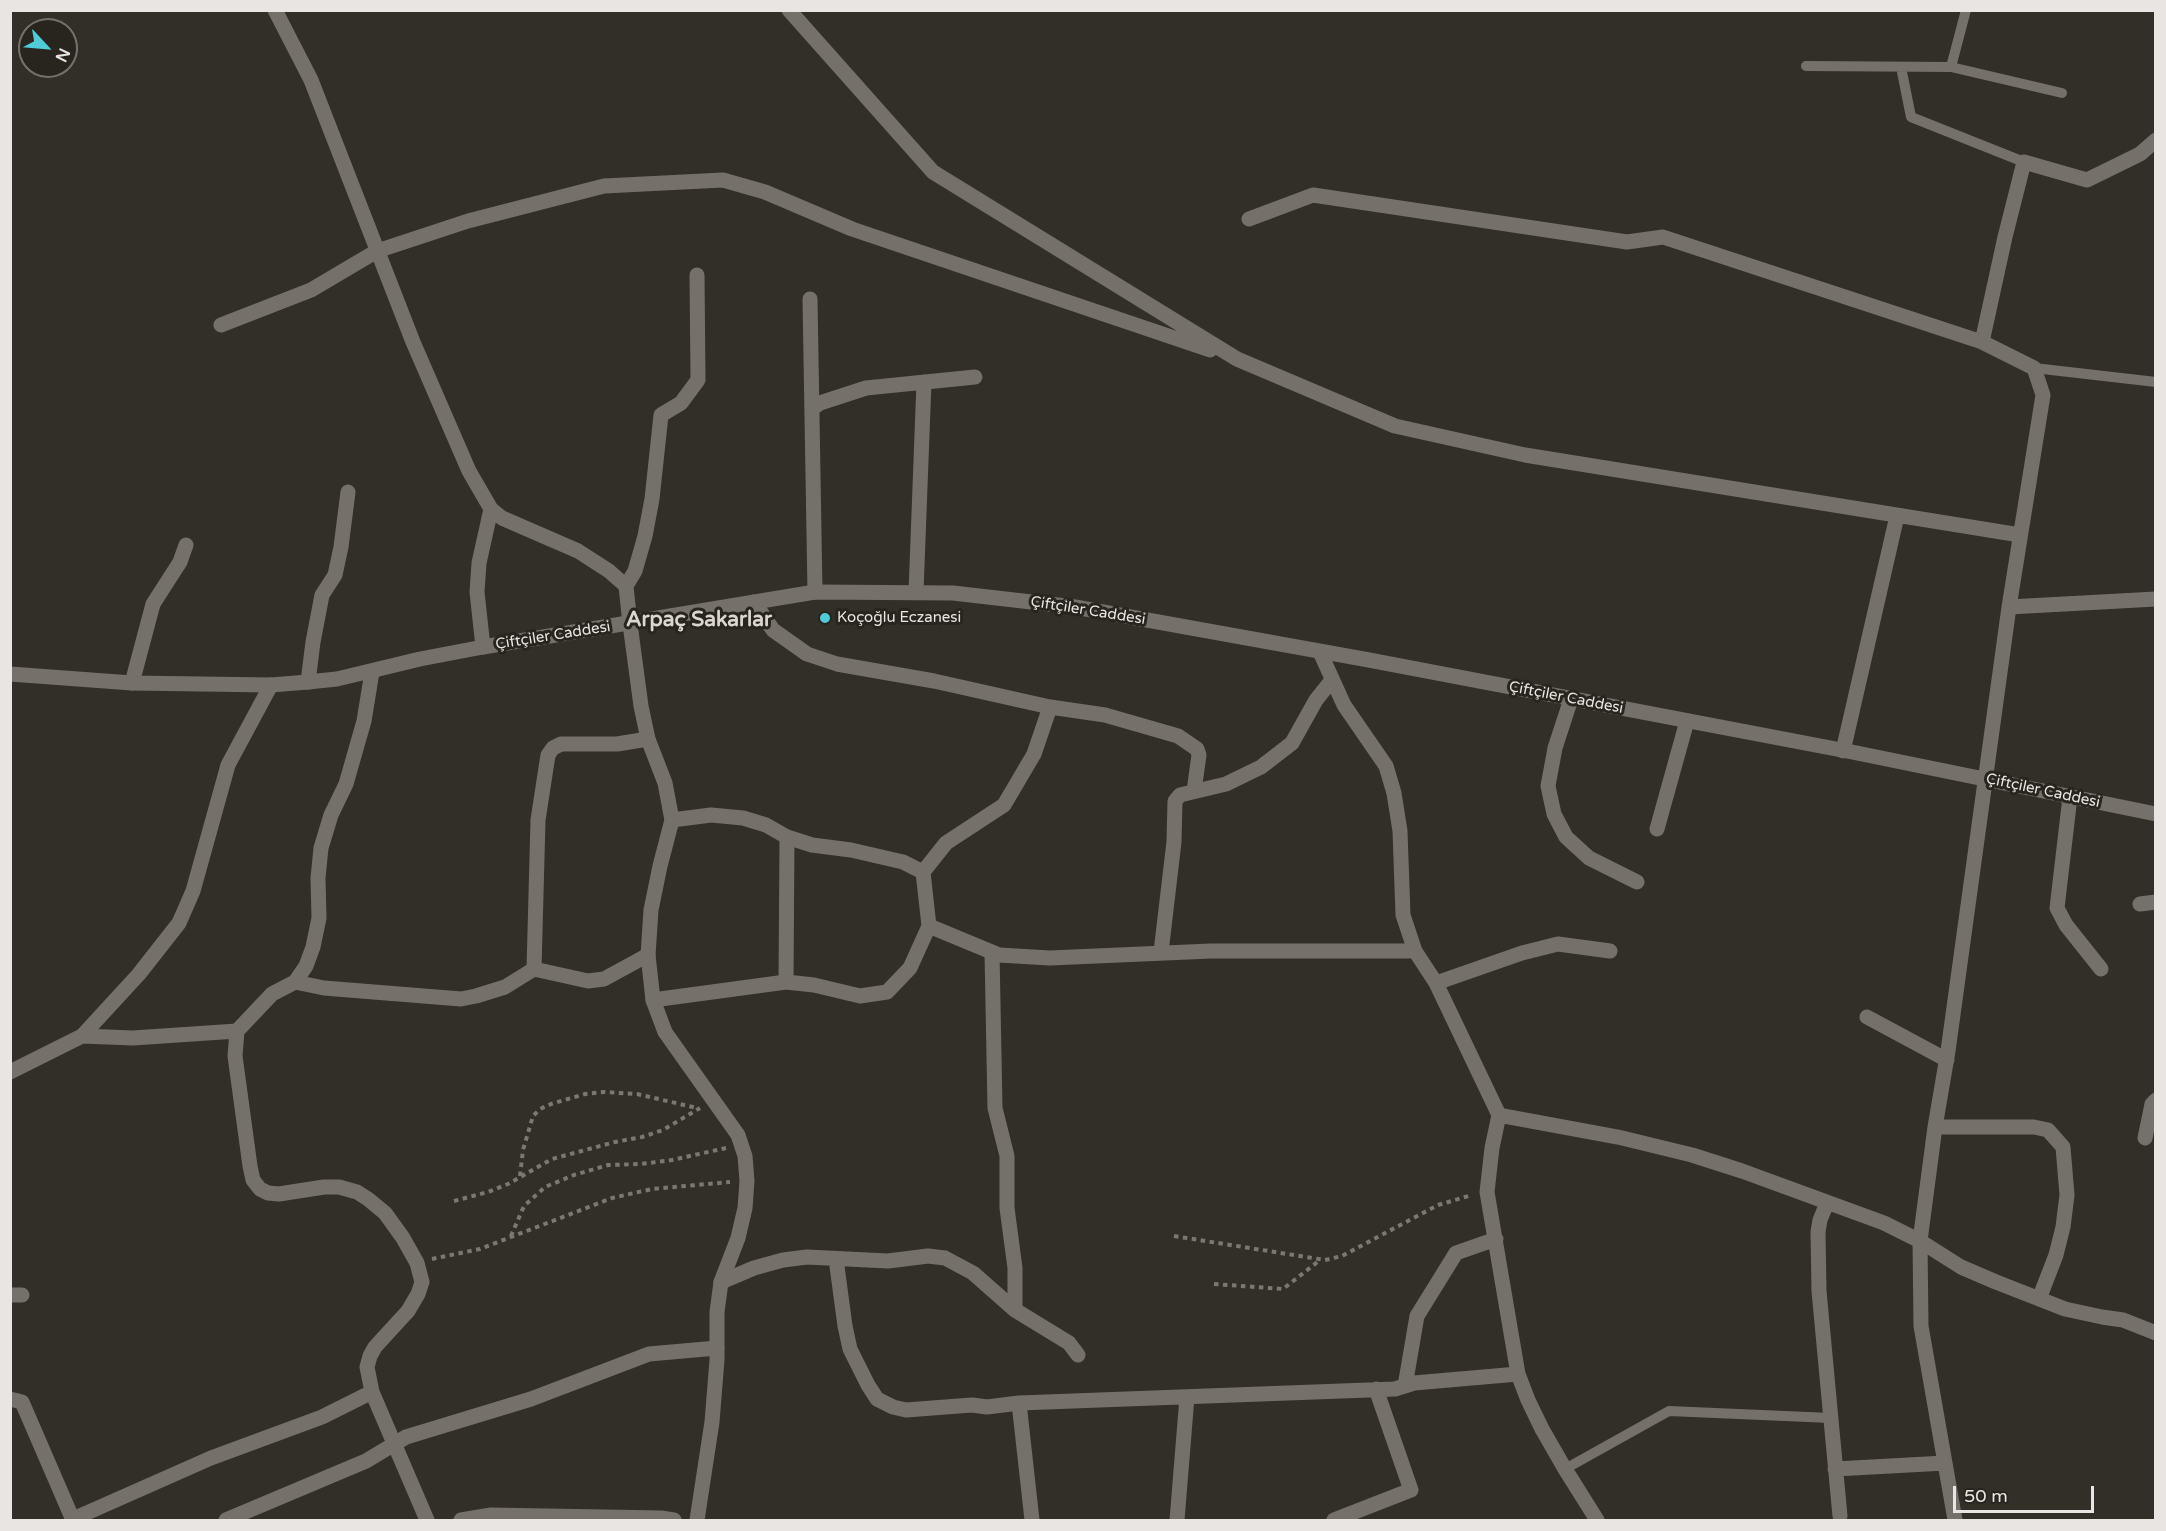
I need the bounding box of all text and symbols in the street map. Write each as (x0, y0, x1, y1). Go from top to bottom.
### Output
north arrow (18, 18, 78, 78)
text: N (51, 45, 74, 65)
street label: Çiftçiler Caddesi (1029, 593, 1147, 629)
district label: Arpaç Sakarlar (626, 607, 772, 633)
place label: Koçoğlu Eczanesi (837, 609, 961, 627)
marker: Koçoğlu Eczanesi (818, 611, 832, 625)
street label: Çiftçiler Caddesi (494, 618, 612, 654)
street label: Çiftçiler Caddesi (1507, 678, 1625, 718)
street label: Çiftçiler Caddesi (1984, 770, 2102, 812)
scale bar (1956, 1474, 2097, 1512)
text: 50 m (1964, 1485, 2008, 1507)

